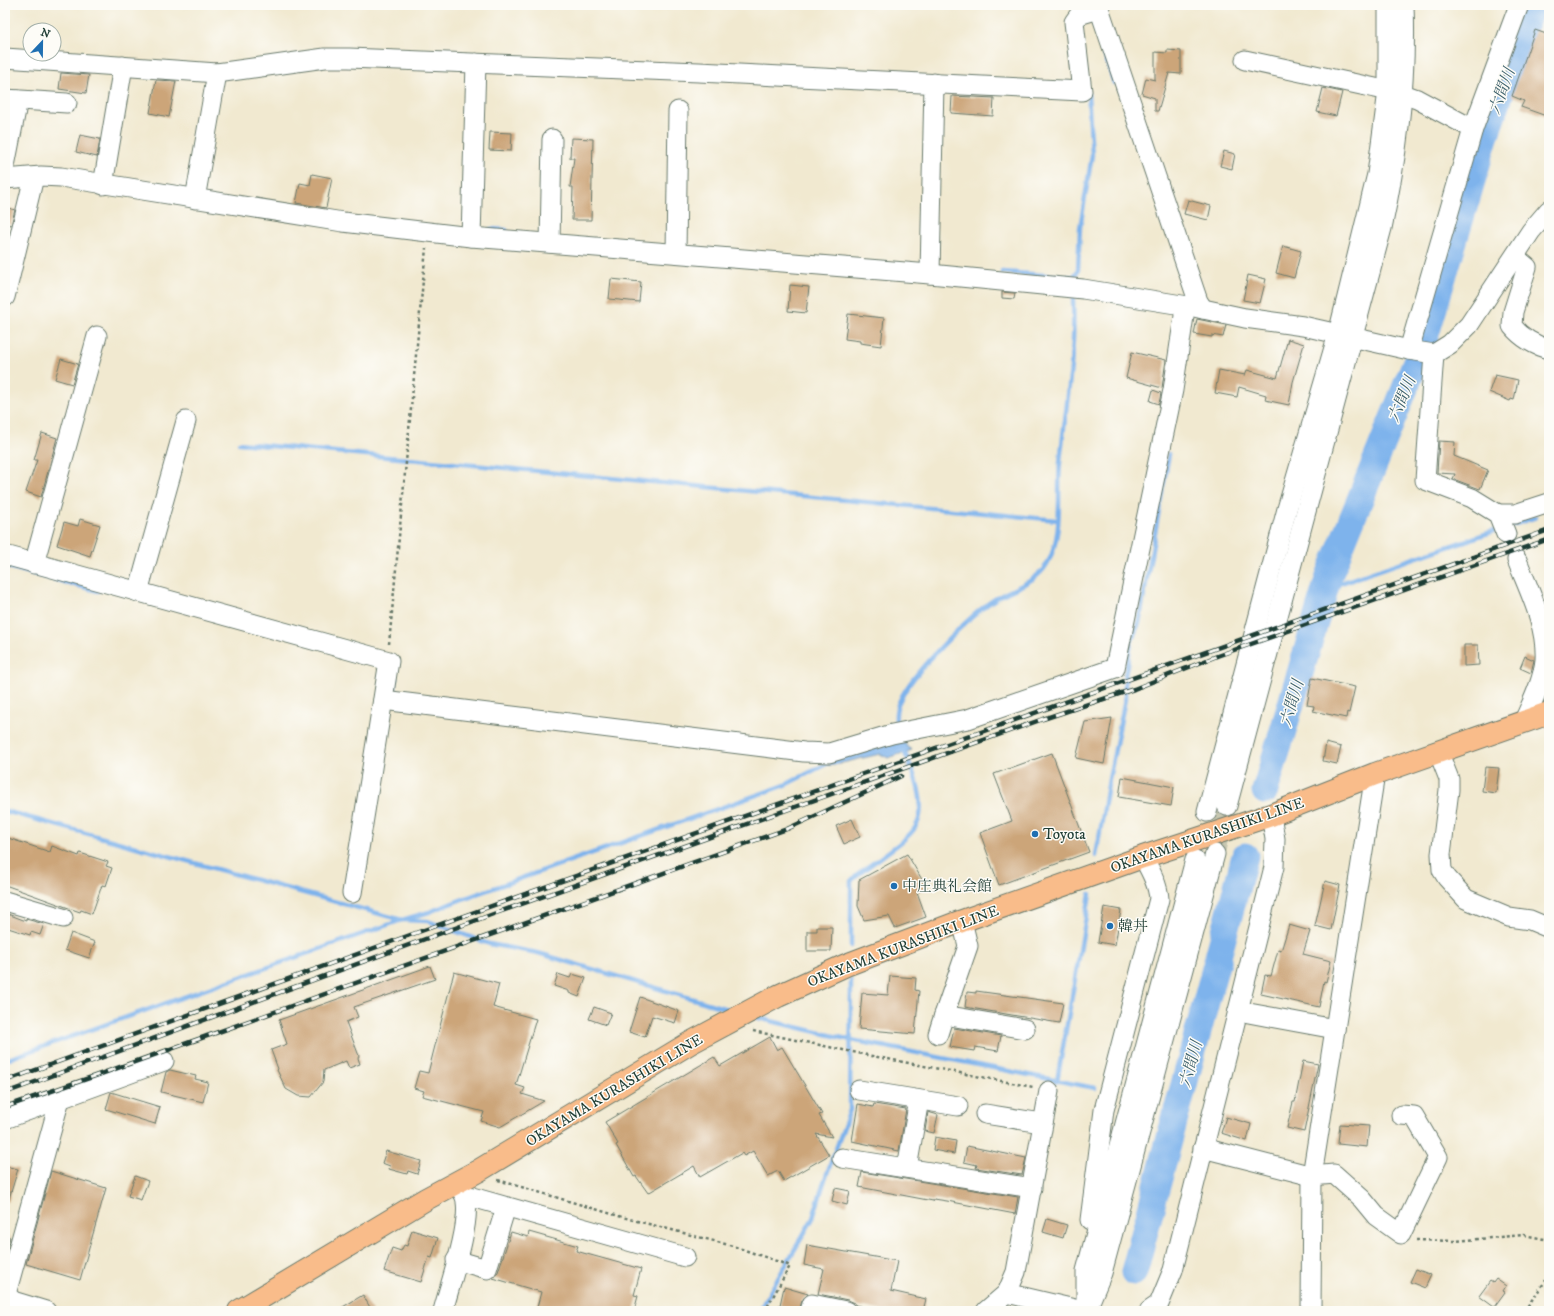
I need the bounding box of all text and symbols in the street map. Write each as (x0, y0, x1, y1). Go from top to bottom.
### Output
north arrow (22, 22, 62, 62)
text: N (39, 25, 52, 42)
water label: 六間川 (1484, 63, 1520, 117)
water label: 六間川 (1384, 372, 1421, 425)
water label: 六間川 (1276, 676, 1309, 729)
street label: OKAYAMA KURASHIKI LINE (1108, 793, 1307, 878)
place label: Toyota (1043, 825, 1086, 844)
marker: Toyota (1030, 829, 1040, 839)
place label: 中庄典礼会館 (902, 877, 992, 896)
marker: 中庄典礼会館 (889, 881, 899, 891)
street label: OKAYAMA KURASHIKI LINE (805, 901, 1002, 992)
place label: 韓丼 (1118, 917, 1148, 936)
marker: 韓丼 (1105, 921, 1115, 931)
street label: OKAYAMA KURASHIKI LINE (522, 1030, 707, 1151)
water label: 六間川 (1175, 1037, 1207, 1090)

